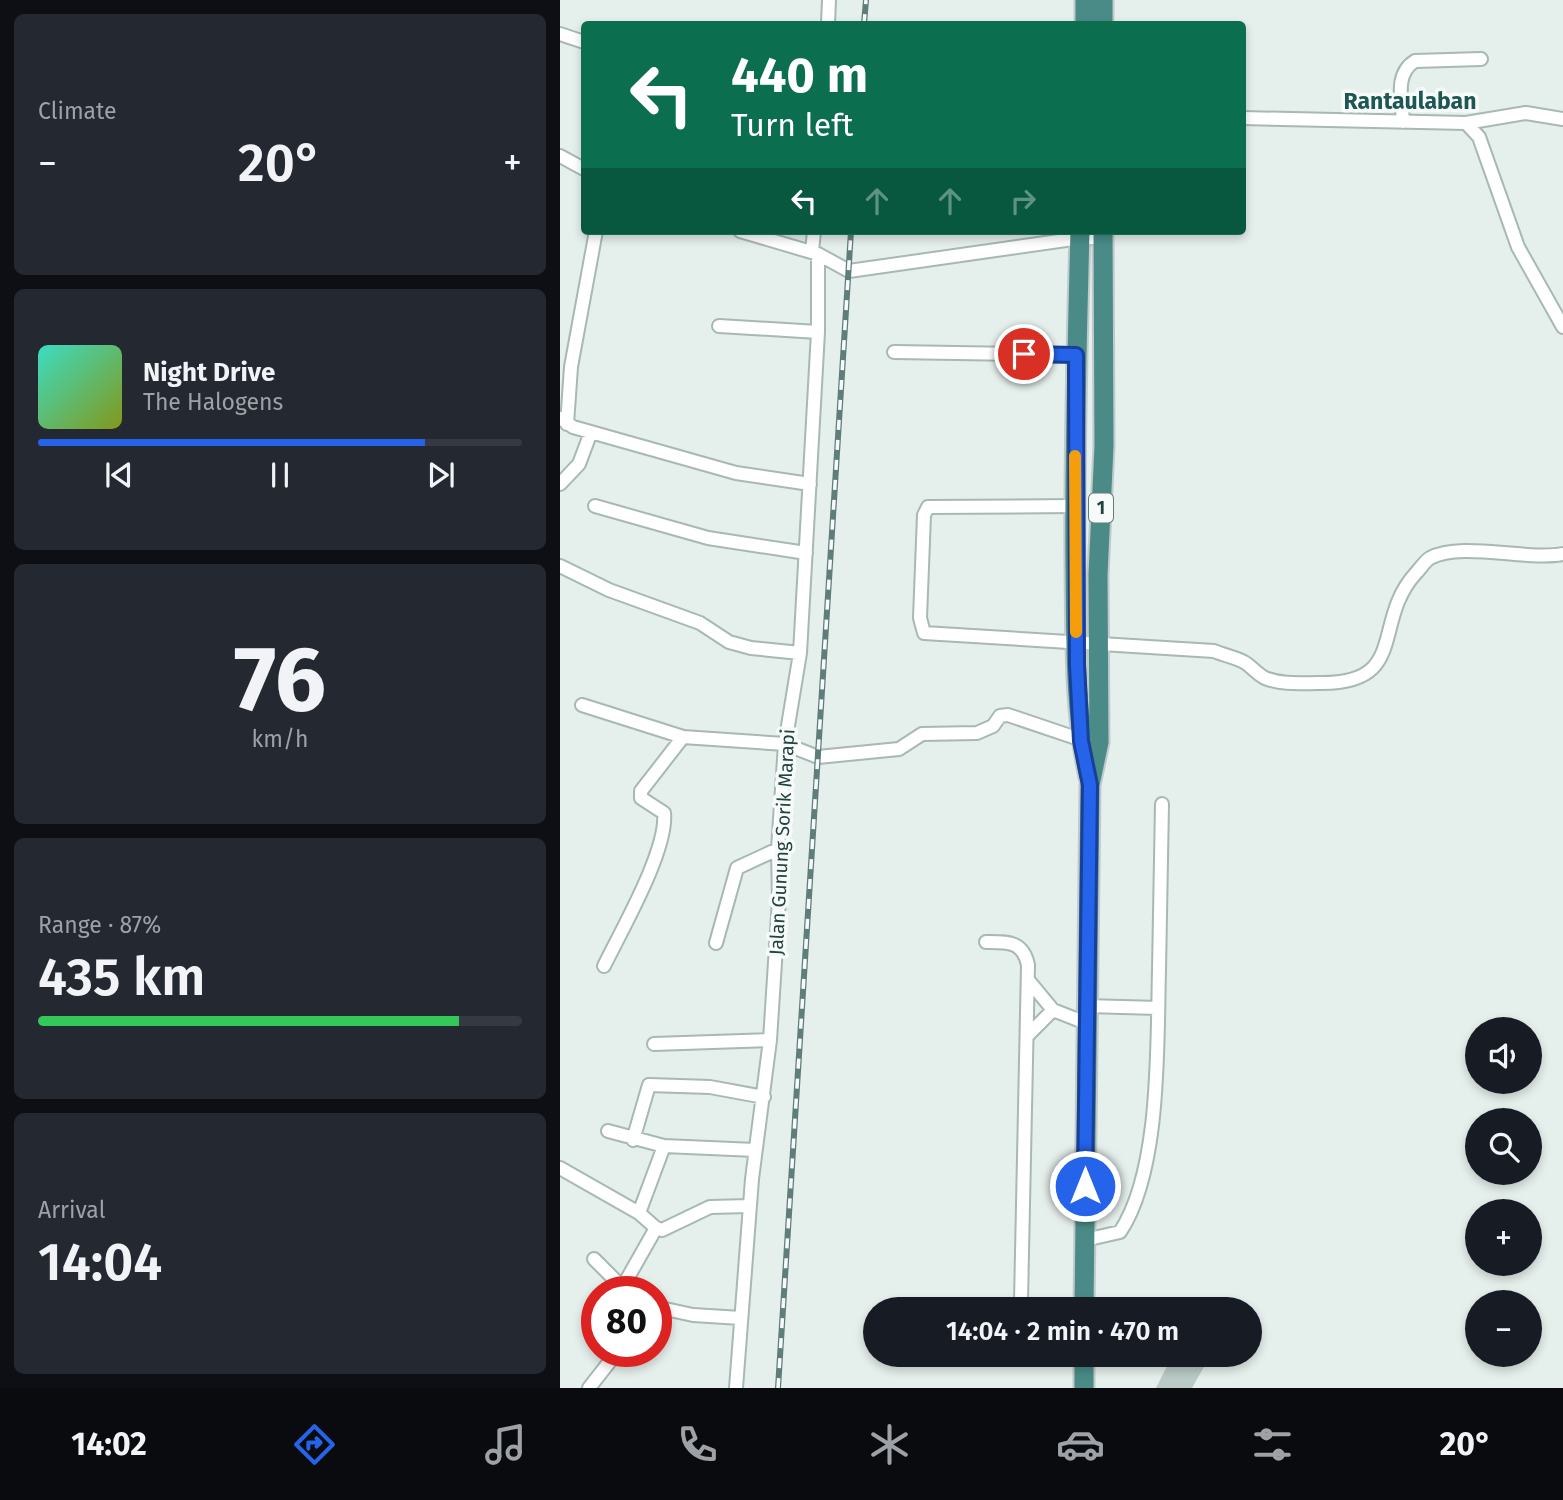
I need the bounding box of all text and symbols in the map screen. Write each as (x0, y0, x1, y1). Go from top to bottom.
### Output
text: 440 m (731, 46, 868, 105)
icon: left (616, 49, 707, 140)
district label: Rantaulaban (1344, 87, 1476, 115)
text: Climate (38, 97, 117, 125)
text: Turn left (731, 106, 853, 144)
text: 20° (238, 132, 322, 195)
text: − (38, 140, 57, 186)
text: + (503, 140, 522, 186)
icon: left (785, 182, 823, 220)
icon: ahead (858, 182, 896, 220)
icon: ahead (931, 182, 969, 220)
icon: right (1004, 182, 1042, 220)
pin (994, 324, 1054, 384)
icon: arrive (1005, 335, 1043, 373)
text: Night Drive (143, 357, 275, 388)
text: The Halogens (143, 388, 283, 416)
icon: previous (100, 456, 138, 494)
icon: pause (261, 456, 299, 494)
icon: next (422, 456, 460, 494)
road number: 1 (1089, 494, 1113, 522)
text: 76 (234, 625, 326, 734)
text: km/h (252, 725, 308, 753)
street label: Jalan Gunung Sorik Marapi (765, 728, 799, 956)
text: Range · 87% (38, 911, 161, 939)
text: 435 km (38, 946, 205, 1009)
map controls (1465, 1017, 1542, 1367)
button: sound (1465, 1017, 1542, 1094)
button: search (1465, 1108, 1542, 1185)
position arrow (1048, 1149, 1122, 1223)
text: Arrival (38, 1196, 105, 1224)
button: + (1465, 1199, 1542, 1276)
text: 14:04 (38, 1231, 162, 1294)
speed limit sign: 80 (581, 1276, 672, 1367)
button: − (1465, 1290, 1542, 1367)
text: 14:04 · 2 min · 470 m (946, 1316, 1179, 1347)
icon: directions (290, 1420, 339, 1469)
icon: music (481, 1420, 530, 1469)
icon: phone (673, 1420, 722, 1469)
icon: climate (865, 1420, 914, 1469)
icon: car (1056, 1420, 1105, 1469)
icon: filters (1248, 1420, 1297, 1469)
text: 14:02 (71, 1425, 147, 1463)
text: 20° (1440, 1425, 1492, 1463)

